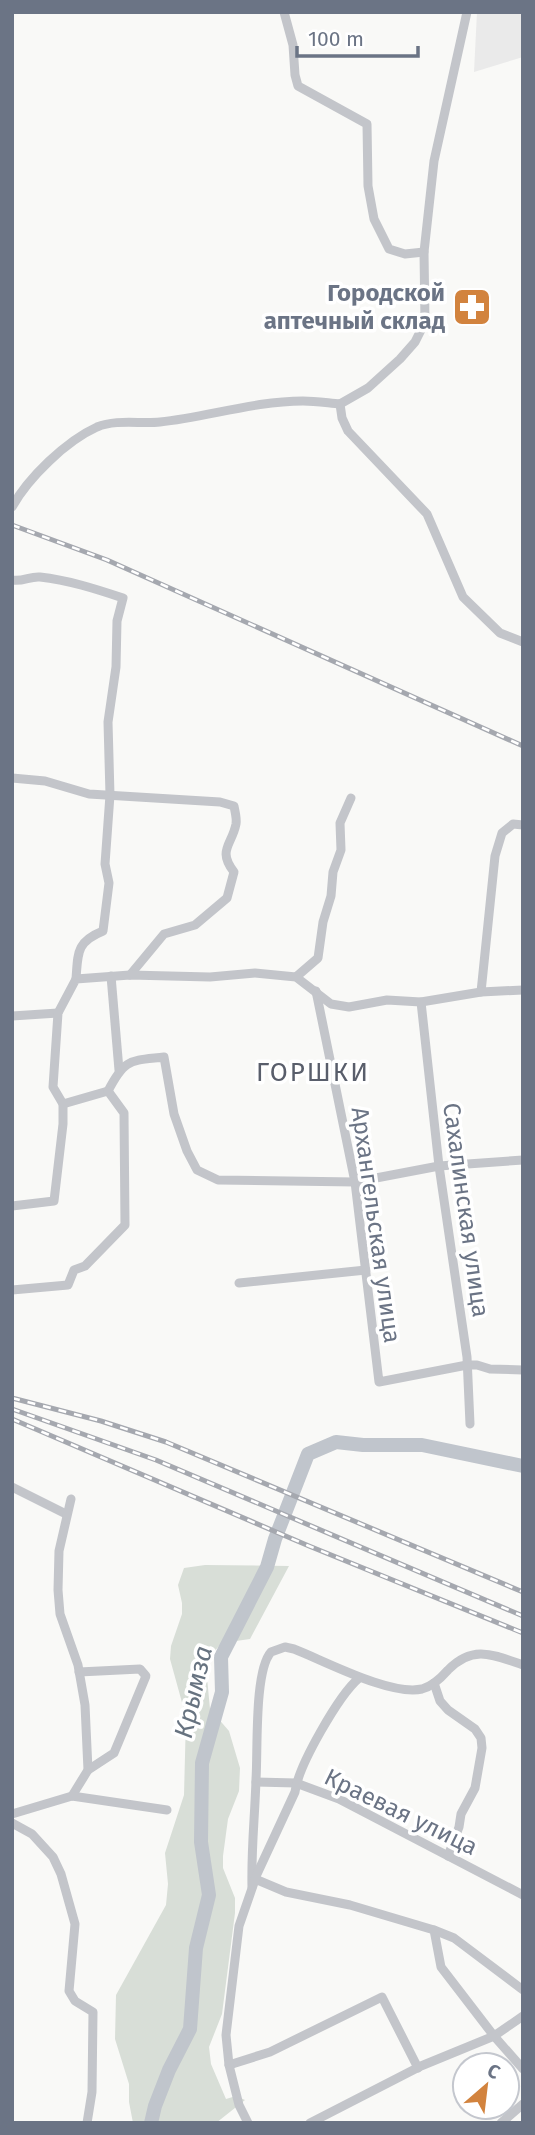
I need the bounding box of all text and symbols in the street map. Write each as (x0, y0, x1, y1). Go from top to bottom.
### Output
scale bar (297, 14, 418, 58)
text: 100 m (308, 26, 364, 52)
place label: Городской аптечный склад (264, 279, 446, 335)
pharmacy icon: Городской аптечный склад (451, 286, 493, 328)
district label: ГОРШКИ (256, 1057, 370, 1088)
street label: Сахалинская улица (437, 1101, 495, 1319)
street label: Архангельская улица (346, 1105, 406, 1345)
water label: Крымза (168, 1643, 219, 1741)
street label: Краевая улица (320, 1763, 482, 1861)
north arrow (451, 2051, 521, 2121)
text: С (484, 2059, 504, 2084)

